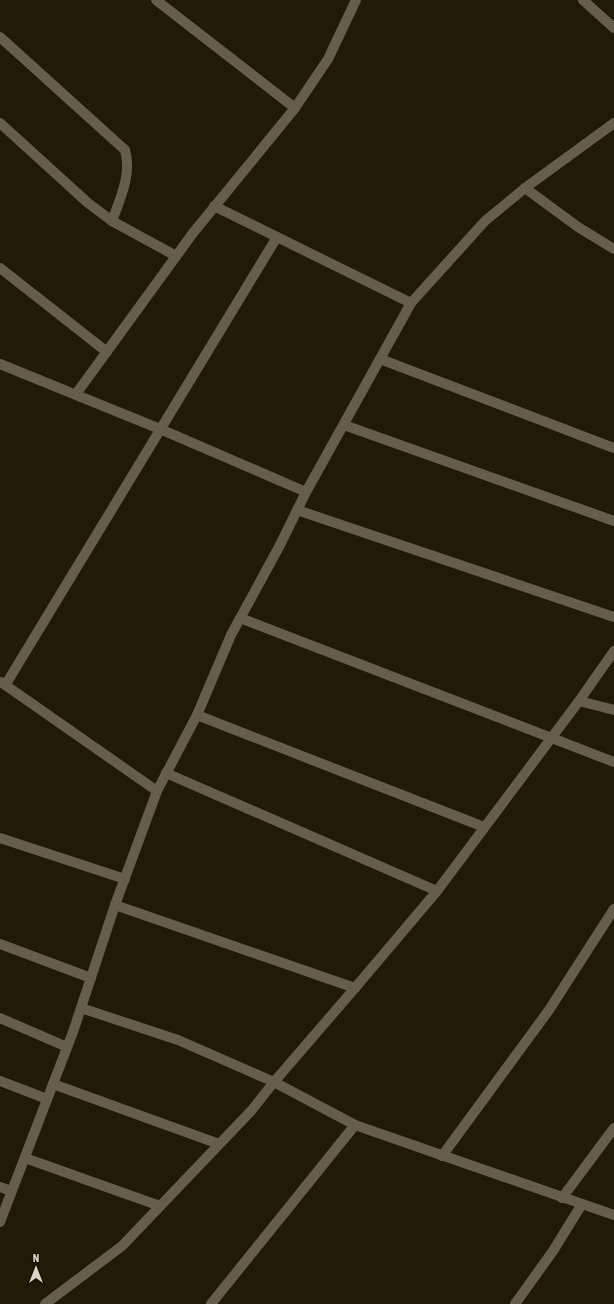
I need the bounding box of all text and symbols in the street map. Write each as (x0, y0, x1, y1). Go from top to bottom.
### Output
north arrow (16, 1248, 56, 1288)
text: N (33, 1252, 39, 1264)

